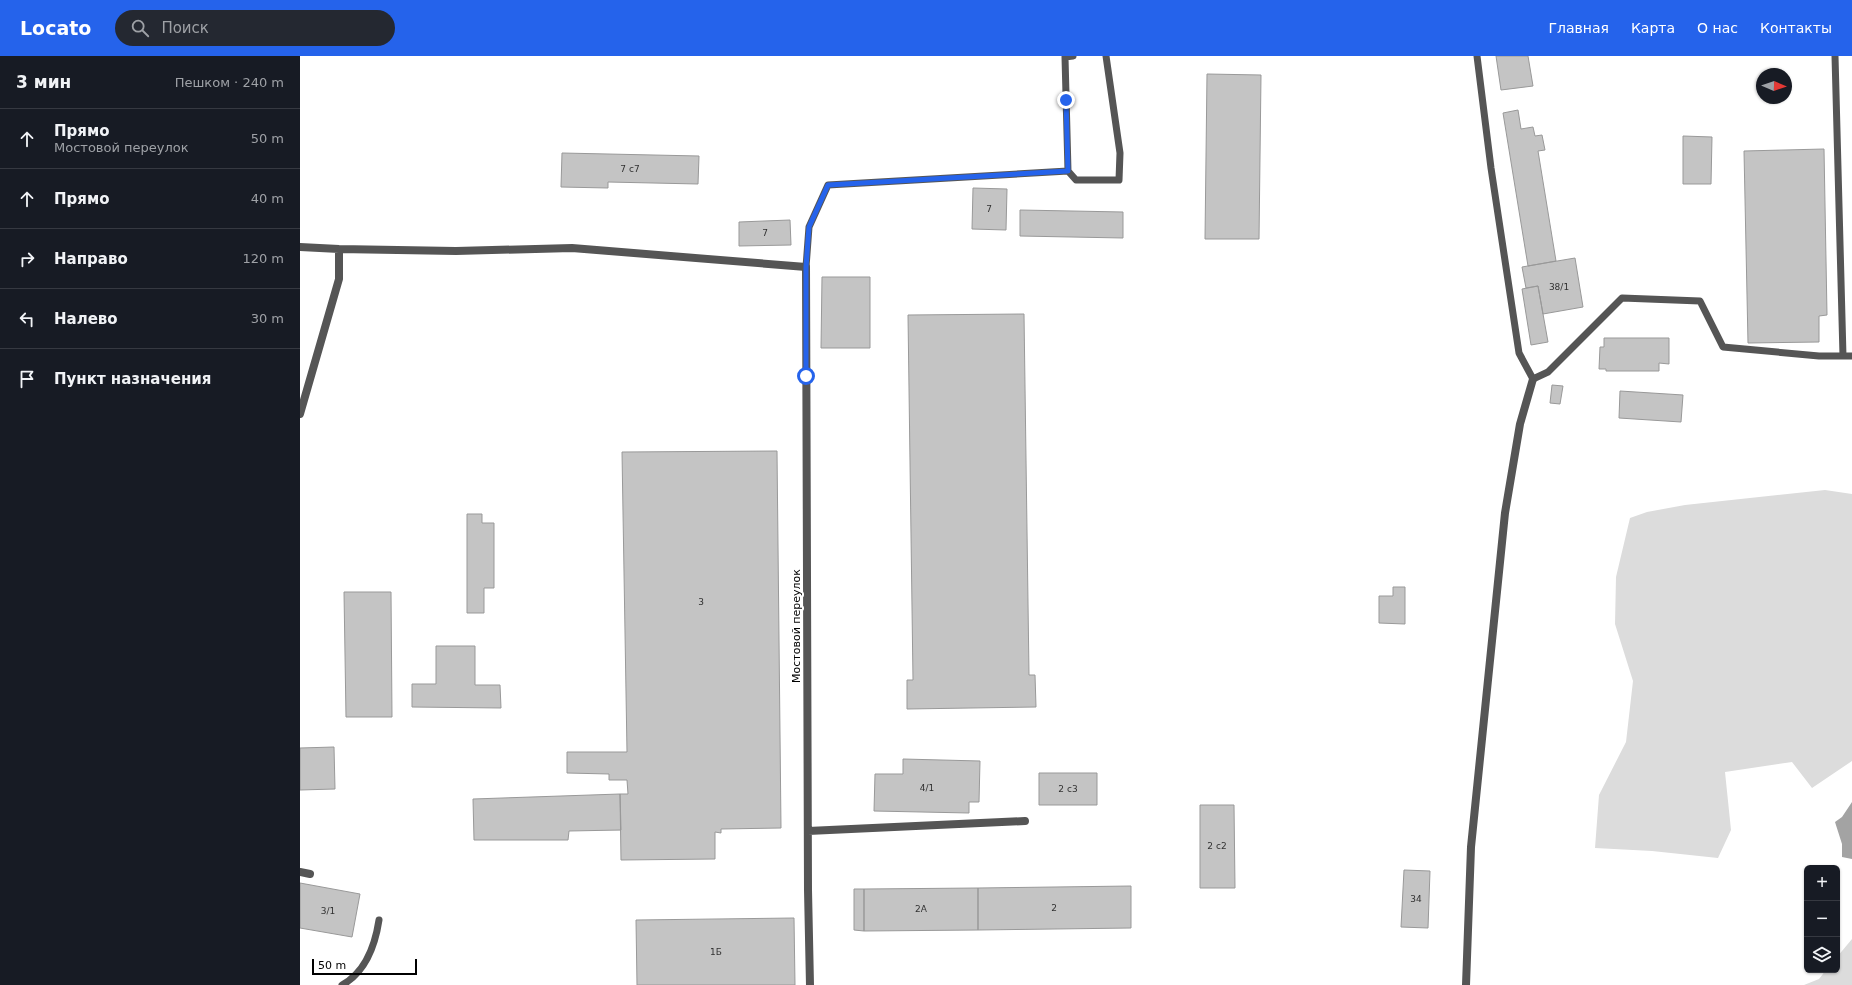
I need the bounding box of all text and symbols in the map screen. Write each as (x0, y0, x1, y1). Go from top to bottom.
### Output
search box (115, 10, 395, 46)
text: Locato (20, 17, 91, 39)
icon: search (129, 17, 151, 39)
text: Поиск (161, 19, 209, 37)
text: Главная (1548, 20, 1609, 36)
text: Карта (1631, 20, 1675, 36)
text: О нас (1697, 20, 1738, 36)
text: Контакты (1760, 20, 1832, 36)
north arrow (1756, 68, 1792, 104)
text: 3 мин (16, 72, 71, 92)
text: Пешком · 240 m (175, 75, 284, 90)
route end (1057, 91, 1075, 109)
text: Прямо (54, 122, 110, 140)
icon: ahead (16, 128, 38, 150)
text: 50 m (251, 131, 284, 146)
text: Мостовой переулок (54, 140, 189, 155)
house number: 7 с7 (620, 164, 640, 174)
icon: ahead (16, 188, 38, 210)
text: Прямо (54, 190, 110, 208)
text: 40 m (251, 191, 284, 206)
house number: 7 (986, 204, 992, 214)
house number: 7 (762, 228, 768, 238)
icon: right (16, 248, 38, 270)
text: Направо (54, 250, 128, 268)
text: 120 m (242, 251, 284, 266)
house number: 38/1 (1549, 282, 1569, 292)
icon: left (16, 308, 38, 330)
text: Налево (54, 310, 118, 328)
text: 30 m (251, 311, 284, 326)
route start (797, 367, 815, 385)
icon: arrive (16, 368, 38, 390)
text: Пункт назначения (54, 370, 211, 388)
street label: Мостовой переулок (790, 569, 803, 683)
house number: 3 (698, 597, 704, 607)
house number: 4/1 (920, 783, 934, 793)
house number: 2 с3 (1058, 784, 1078, 794)
house number: 2 с2 (1207, 841, 1227, 851)
map controls (1804, 865, 1840, 973)
button: + (1804, 865, 1840, 901)
house number: 34 (1410, 894, 1422, 904)
button: − (1804, 901, 1840, 937)
house number: 2 (1051, 903, 1057, 913)
house number: 2А (915, 904, 928, 914)
house number: 3/1 (321, 906, 335, 916)
button: layers (1804, 937, 1840, 973)
house number: 1Б (710, 947, 722, 957)
scale bar (312, 957, 417, 976)
text: 50 m (318, 959, 346, 972)

